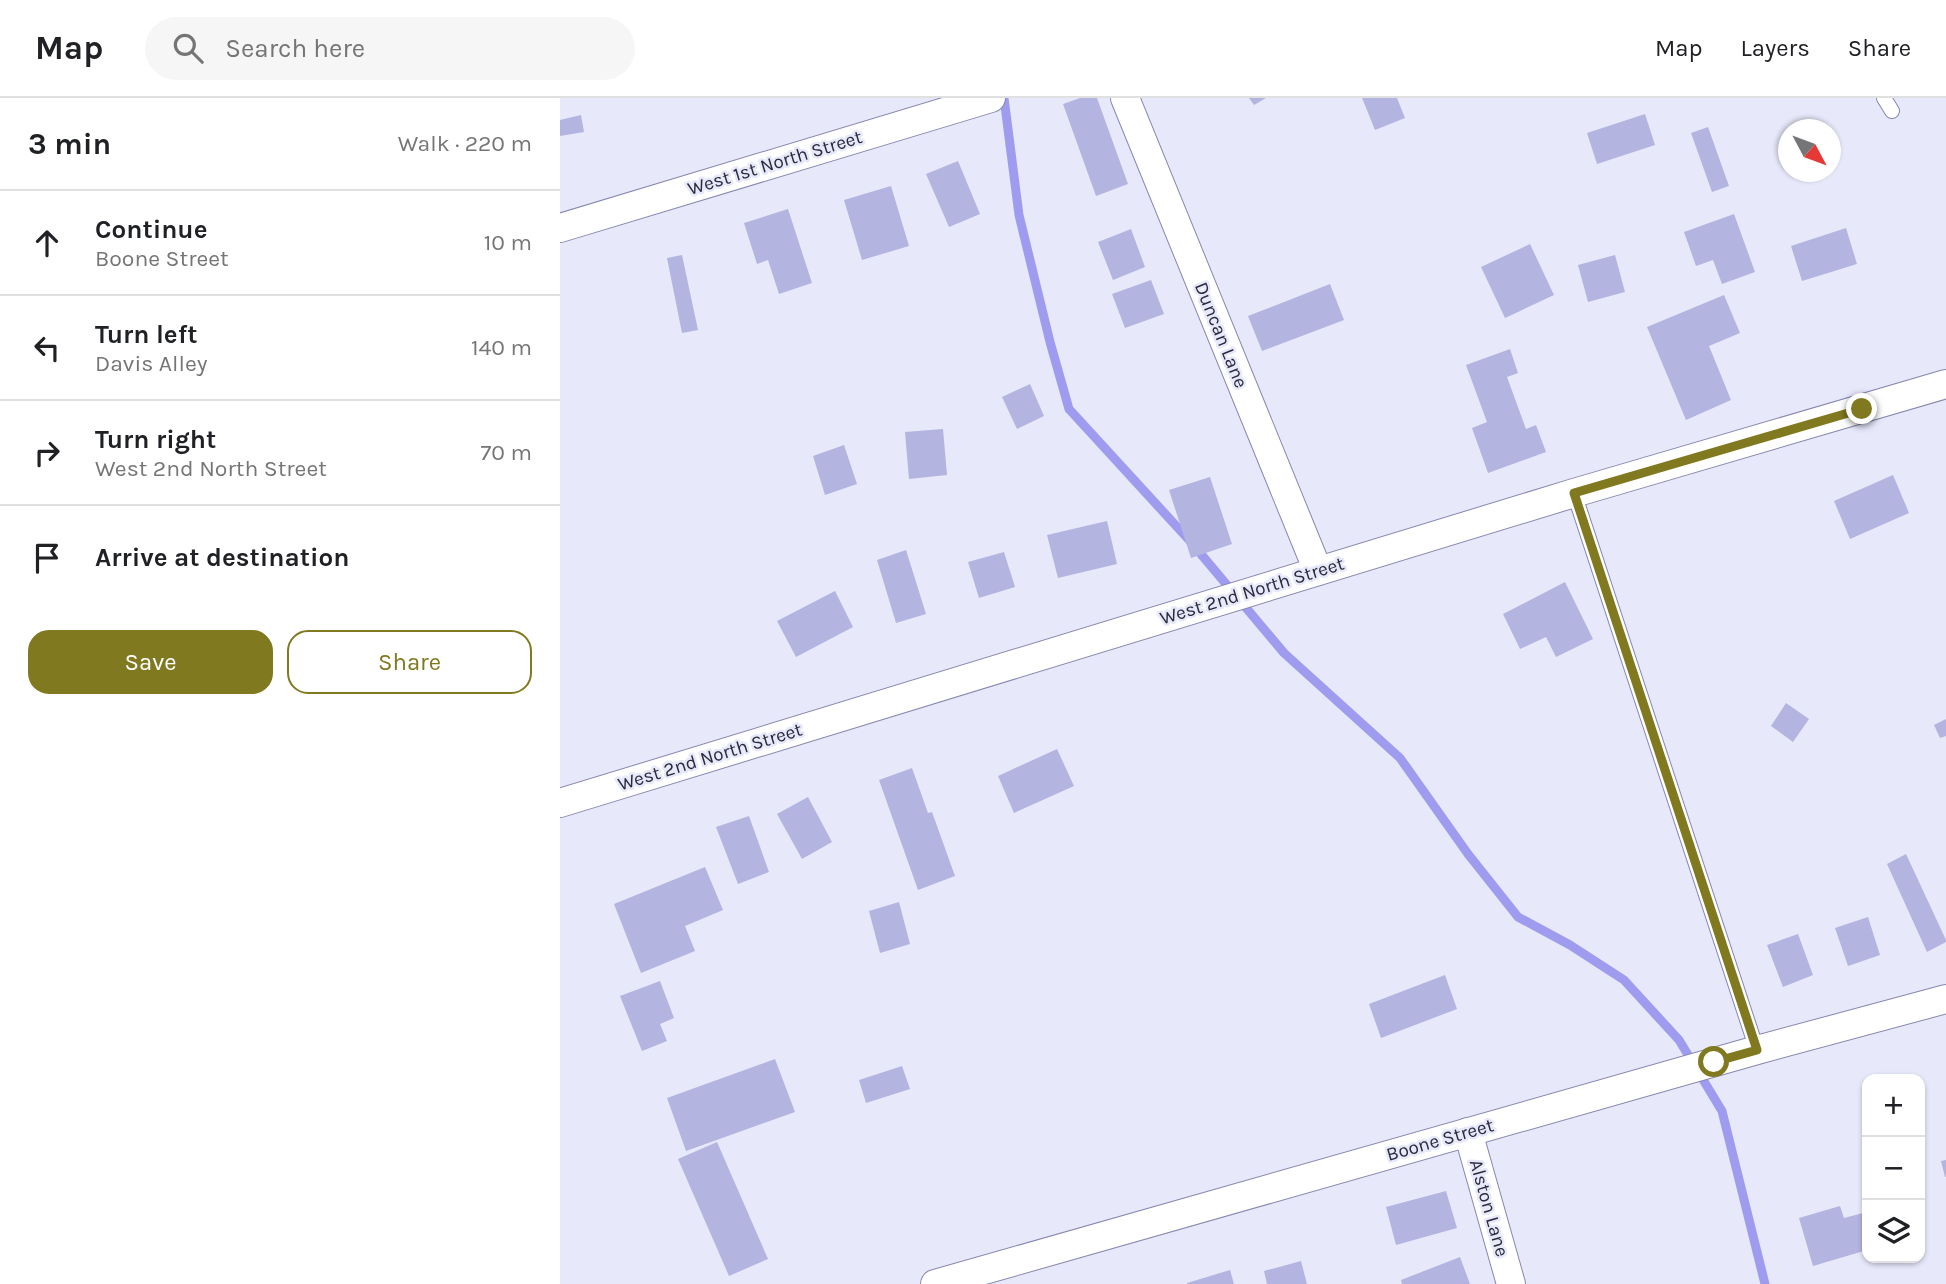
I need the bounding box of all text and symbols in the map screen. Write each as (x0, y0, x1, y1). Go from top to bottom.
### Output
search box (145, 17, 635, 80)
text: Map (35, 29, 103, 67)
icon: search (169, 29, 207, 67)
text: Search here (225, 33, 365, 64)
text: Map (1655, 34, 1703, 62)
text: Layers (1741, 34, 1810, 62)
text: Share (1848, 34, 1911, 62)
north arrow (1778, 119, 1841, 182)
text: 3 min (28, 126, 111, 162)
street label: West 1st North Street (685, 126, 865, 200)
text: Walk · 220 m (398, 130, 532, 157)
text: Continue (95, 214, 207, 245)
icon: ahead (28, 224, 66, 262)
text: 10 m (484, 229, 532, 256)
text: Boone Street (95, 245, 229, 272)
street label: Duncan Lane (1190, 279, 1252, 391)
text: Turn left (95, 319, 197, 350)
icon: left (28, 329, 66, 367)
text: 140 m (471, 334, 532, 361)
text: Davis Alley (95, 350, 207, 377)
route end (1846, 393, 1877, 424)
text: Turn right (95, 424, 216, 455)
icon: right (28, 434, 66, 472)
text: 70 m (481, 439, 532, 466)
text: West 2nd North Street (95, 455, 327, 482)
icon: arrive (28, 539, 66, 577)
text: Arrive at destination (95, 542, 349, 573)
street label: West 2nd North Street (1157, 552, 1347, 630)
button: Save (28, 630, 273, 694)
button: Share (287, 630, 532, 694)
street label: West 2nd North Street (615, 718, 805, 796)
route start (1698, 1046, 1729, 1077)
map controls (1862, 1074, 1925, 1263)
button: + (1862, 1074, 1925, 1137)
street label: Boone Street (1384, 1114, 1496, 1166)
button: − (1862, 1137, 1925, 1200)
street label: Alston Lane (1465, 1157, 1513, 1259)
button: layers (1862, 1200, 1925, 1263)

